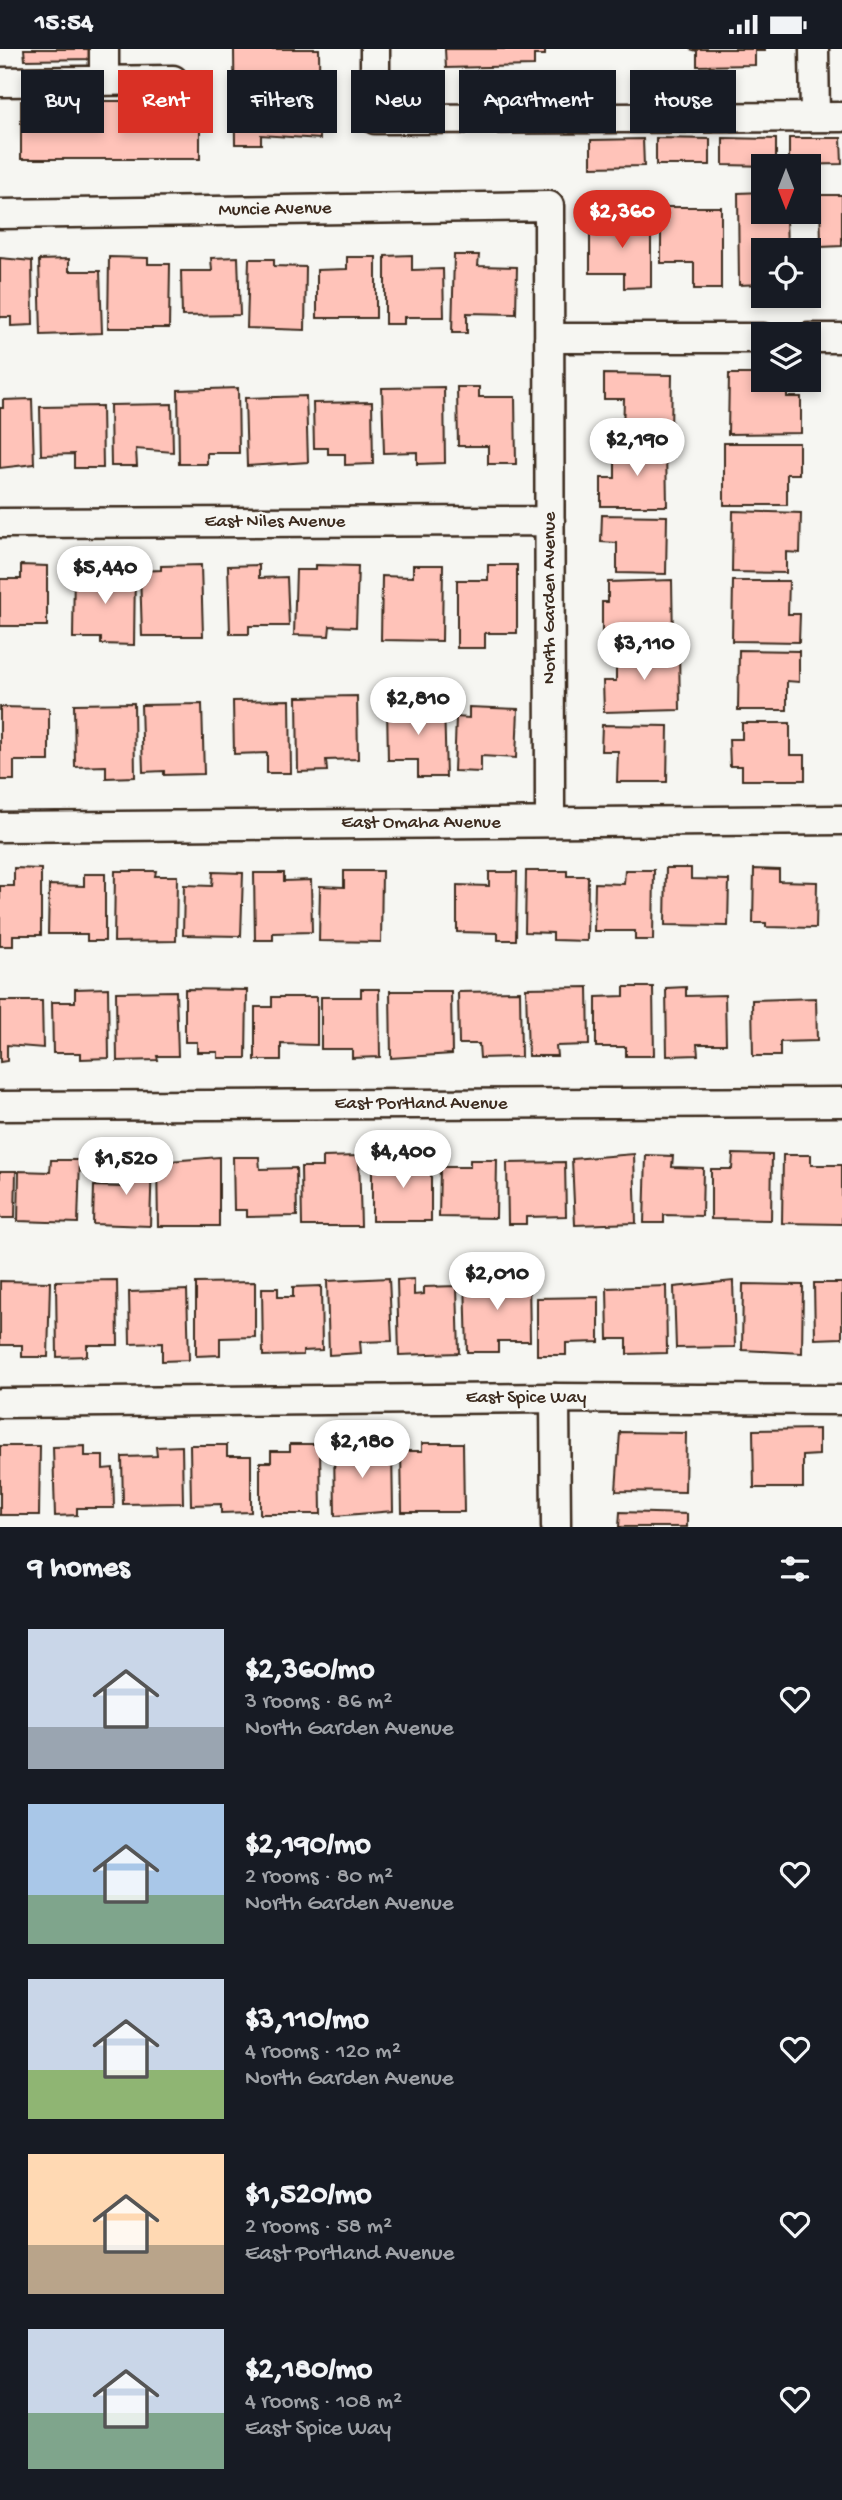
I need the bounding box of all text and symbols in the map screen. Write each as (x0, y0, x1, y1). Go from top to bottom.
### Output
text: 15:54 (35, 9, 93, 40)
chip: Buy (21, 70, 104, 133)
chip: Rent (118, 70, 213, 133)
chip: Filters (227, 70, 337, 133)
chip: New (351, 70, 445, 133)
chip: Apartment (459, 70, 616, 133)
chip: House (630, 70, 736, 133)
north arrow (751, 154, 821, 224)
map controls (751, 154, 821, 392)
pin: $2,360 (565, 191, 679, 250)
street label: Muncie Avenue (218, 198, 332, 222)
text: $2,360 (589, 199, 655, 226)
button: locate (751, 238, 821, 308)
button: layers (751, 322, 821, 392)
pin: $2,190 (580, 419, 694, 478)
text: $2,190 (606, 427, 668, 454)
street label: East Niles Avenue (205, 511, 346, 534)
street label: North Garden Avenue (539, 512, 562, 684)
pin: $5,440 (48, 547, 162, 606)
text: $5,440 (73, 555, 137, 582)
pin: $3,110 (587, 623, 701, 682)
text: $3,110 (613, 631, 675, 658)
pin: $2,810 (361, 677, 475, 737)
text: $2,810 (386, 686, 450, 713)
street label: East Omaha Avenue (341, 812, 501, 835)
street label: East Portland Avenue (335, 1093, 508, 1116)
pin: $4,400 (346, 1131, 460, 1190)
pin: $1,520 (69, 1137, 183, 1197)
text: $4,400 (370, 1139, 436, 1166)
text: $1,520 (94, 1146, 158, 1173)
pin: $2,010 (440, 1253, 554, 1312)
text: $2,010 (465, 1261, 529, 1288)
street label: East Spice Way (466, 1387, 587, 1410)
pin: $2,180 (305, 1421, 419, 1480)
text: $2,180 (330, 1429, 394, 1456)
icon: filters (776, 1550, 814, 1588)
text: 9 homes (28, 1552, 130, 1587)
text: $2,360/mo (245, 1654, 375, 1689)
icon: home (84, 1657, 168, 1741)
icon: heart (776, 1680, 814, 1718)
text: 3 rooms · 86 m² (245, 1689, 392, 1716)
text: North Garden Avenue (245, 1716, 454, 1743)
text: $2,190/mo (245, 1829, 371, 1864)
icon: home (84, 1832, 168, 1916)
icon: heart (776, 1855, 814, 1893)
text: 2 rooms · 80 m² (245, 1864, 393, 1891)
text: North Garden Avenue (245, 1891, 454, 1918)
text: $3,110/mo (245, 2004, 369, 2039)
icon: home (84, 2007, 168, 2091)
icon: heart (776, 2030, 814, 2068)
text: 4 rooms · 120 m² (245, 2039, 401, 2066)
text: North Garden Avenue (245, 2066, 454, 2093)
text: $1,520/mo (245, 2179, 372, 2214)
icon: home (84, 2182, 168, 2266)
icon: heart (776, 2205, 814, 2243)
text: 2 rooms · 58 m² (245, 2214, 392, 2241)
text: East Portland Avenue (245, 2241, 454, 2268)
text: $2,180/mo (245, 2354, 372, 2389)
icon: home (84, 2357, 168, 2441)
icon: heart (776, 2380, 814, 2418)
text: 4 rooms · 108 m² (245, 2389, 402, 2416)
text: East Spice Way (245, 2416, 391, 2443)

